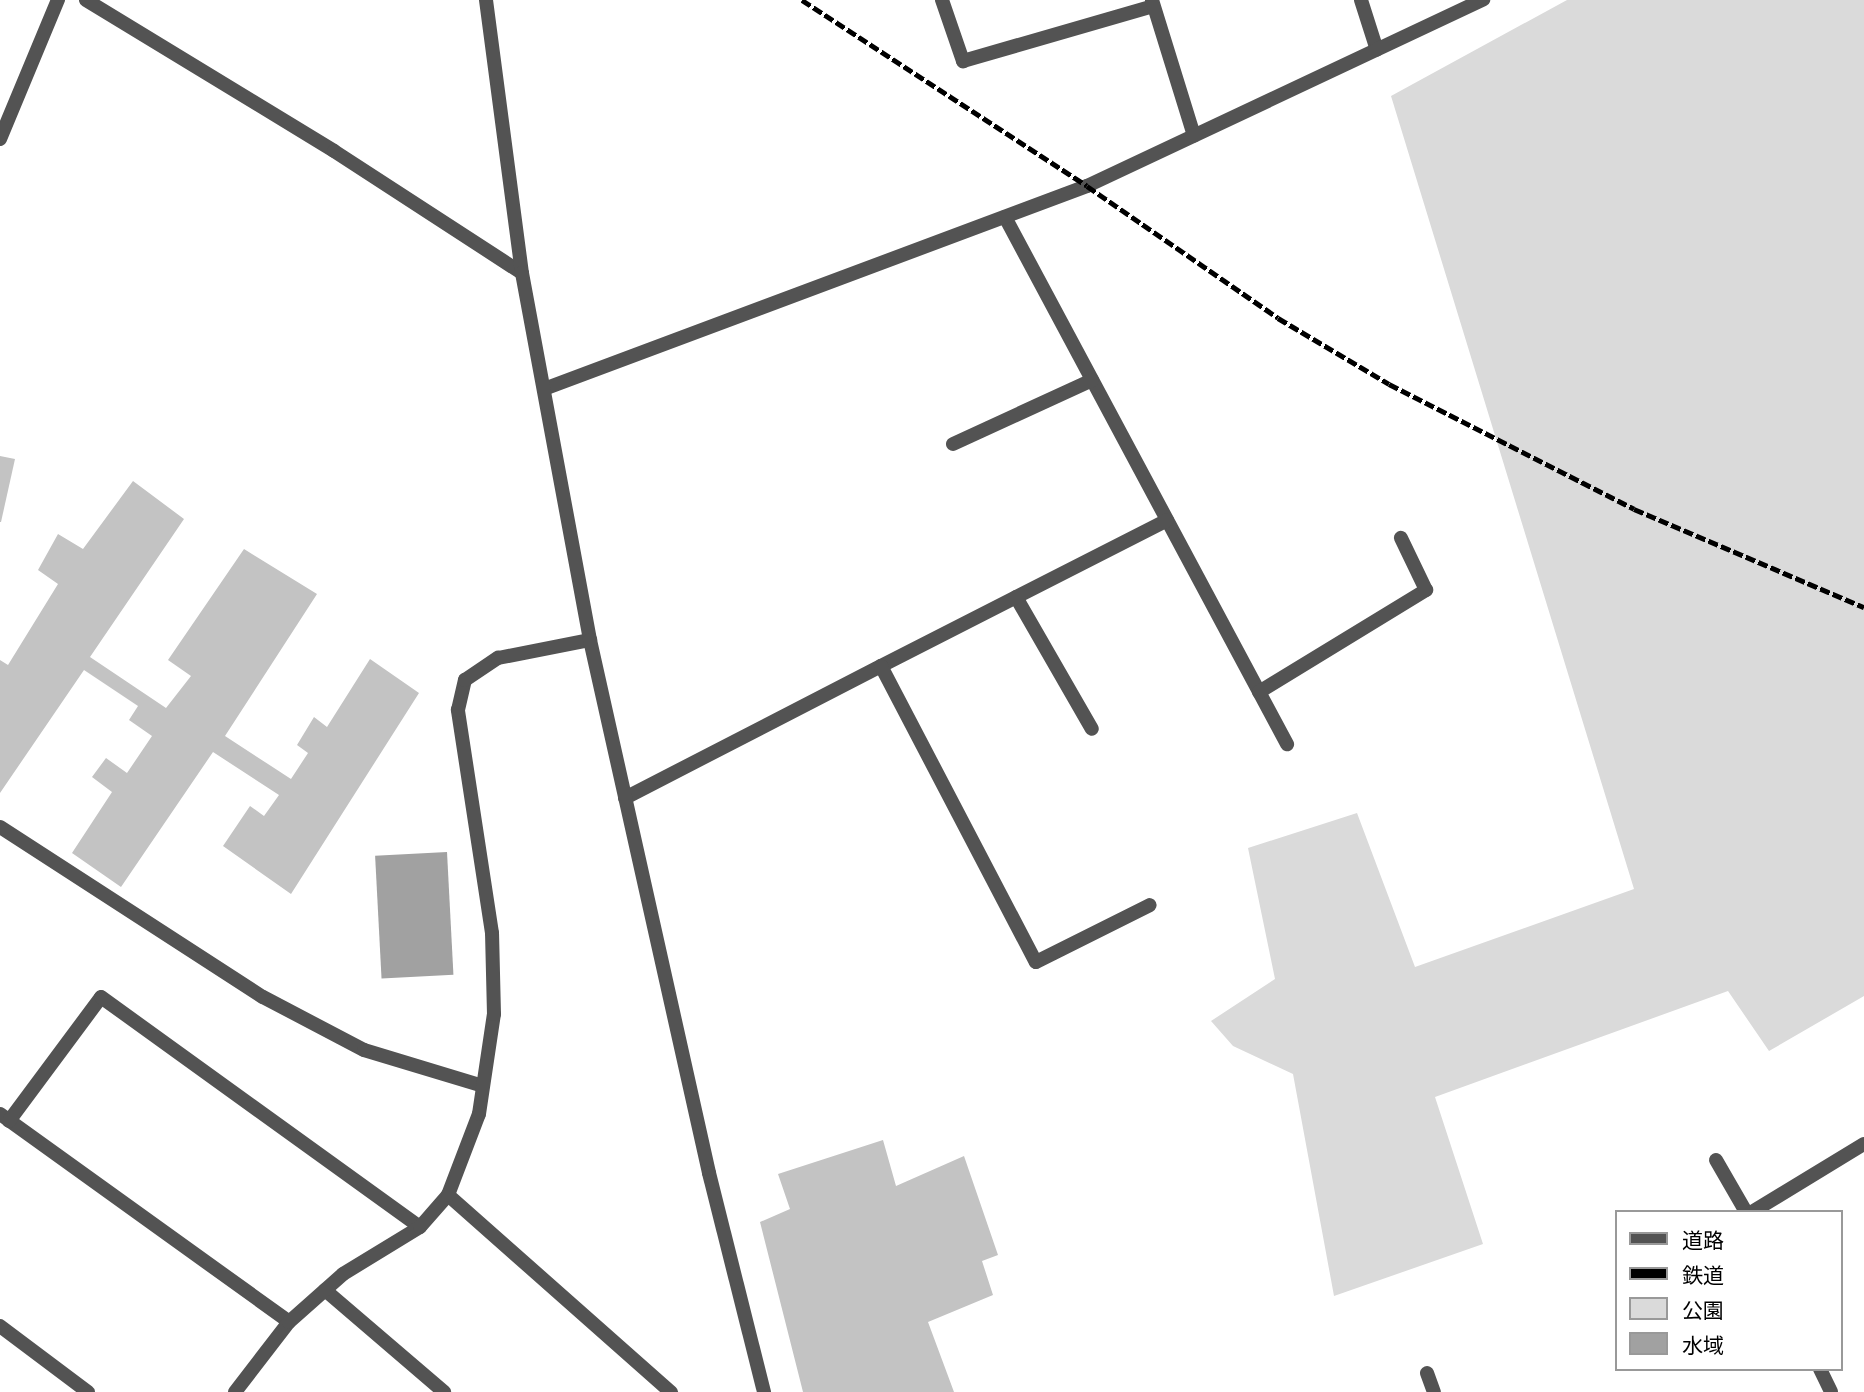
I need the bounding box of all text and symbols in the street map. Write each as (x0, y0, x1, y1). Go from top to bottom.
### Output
legend (1616, 1210, 1843, 1371)
text: 道路 (1682, 1228, 1724, 1252)
text: 鉄道 (1682, 1263, 1724, 1287)
text: 公園 (1682, 1298, 1724, 1322)
text: 水域 (1682, 1333, 1724, 1357)

